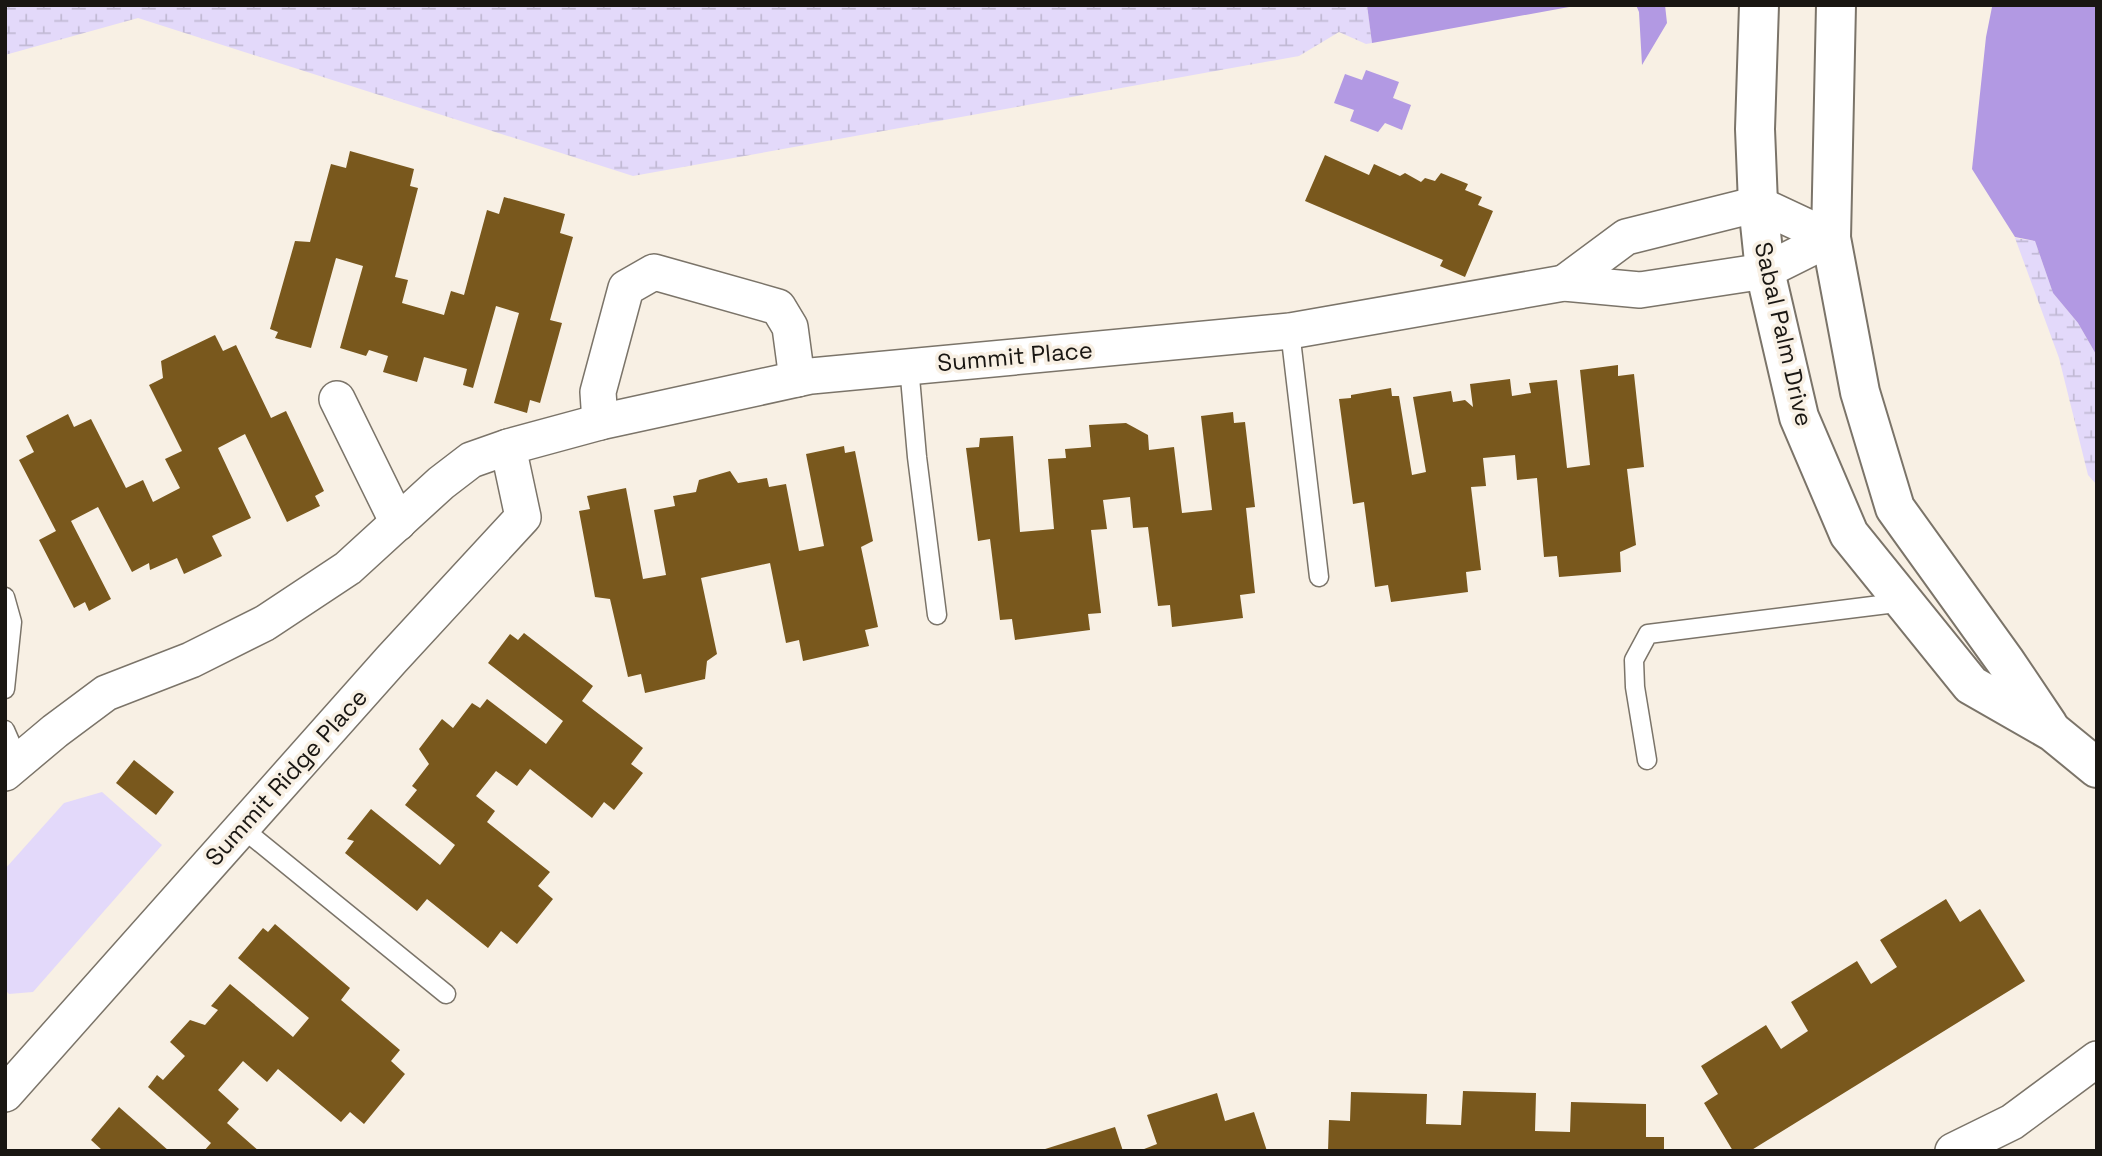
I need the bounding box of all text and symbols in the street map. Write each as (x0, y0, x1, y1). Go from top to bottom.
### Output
street label: Sabal Palm Drive (1748, 239, 1820, 429)
street label: Summit Place (936, 334, 1094, 378)
street label: Summit Ridge Place (198, 682, 374, 872)

